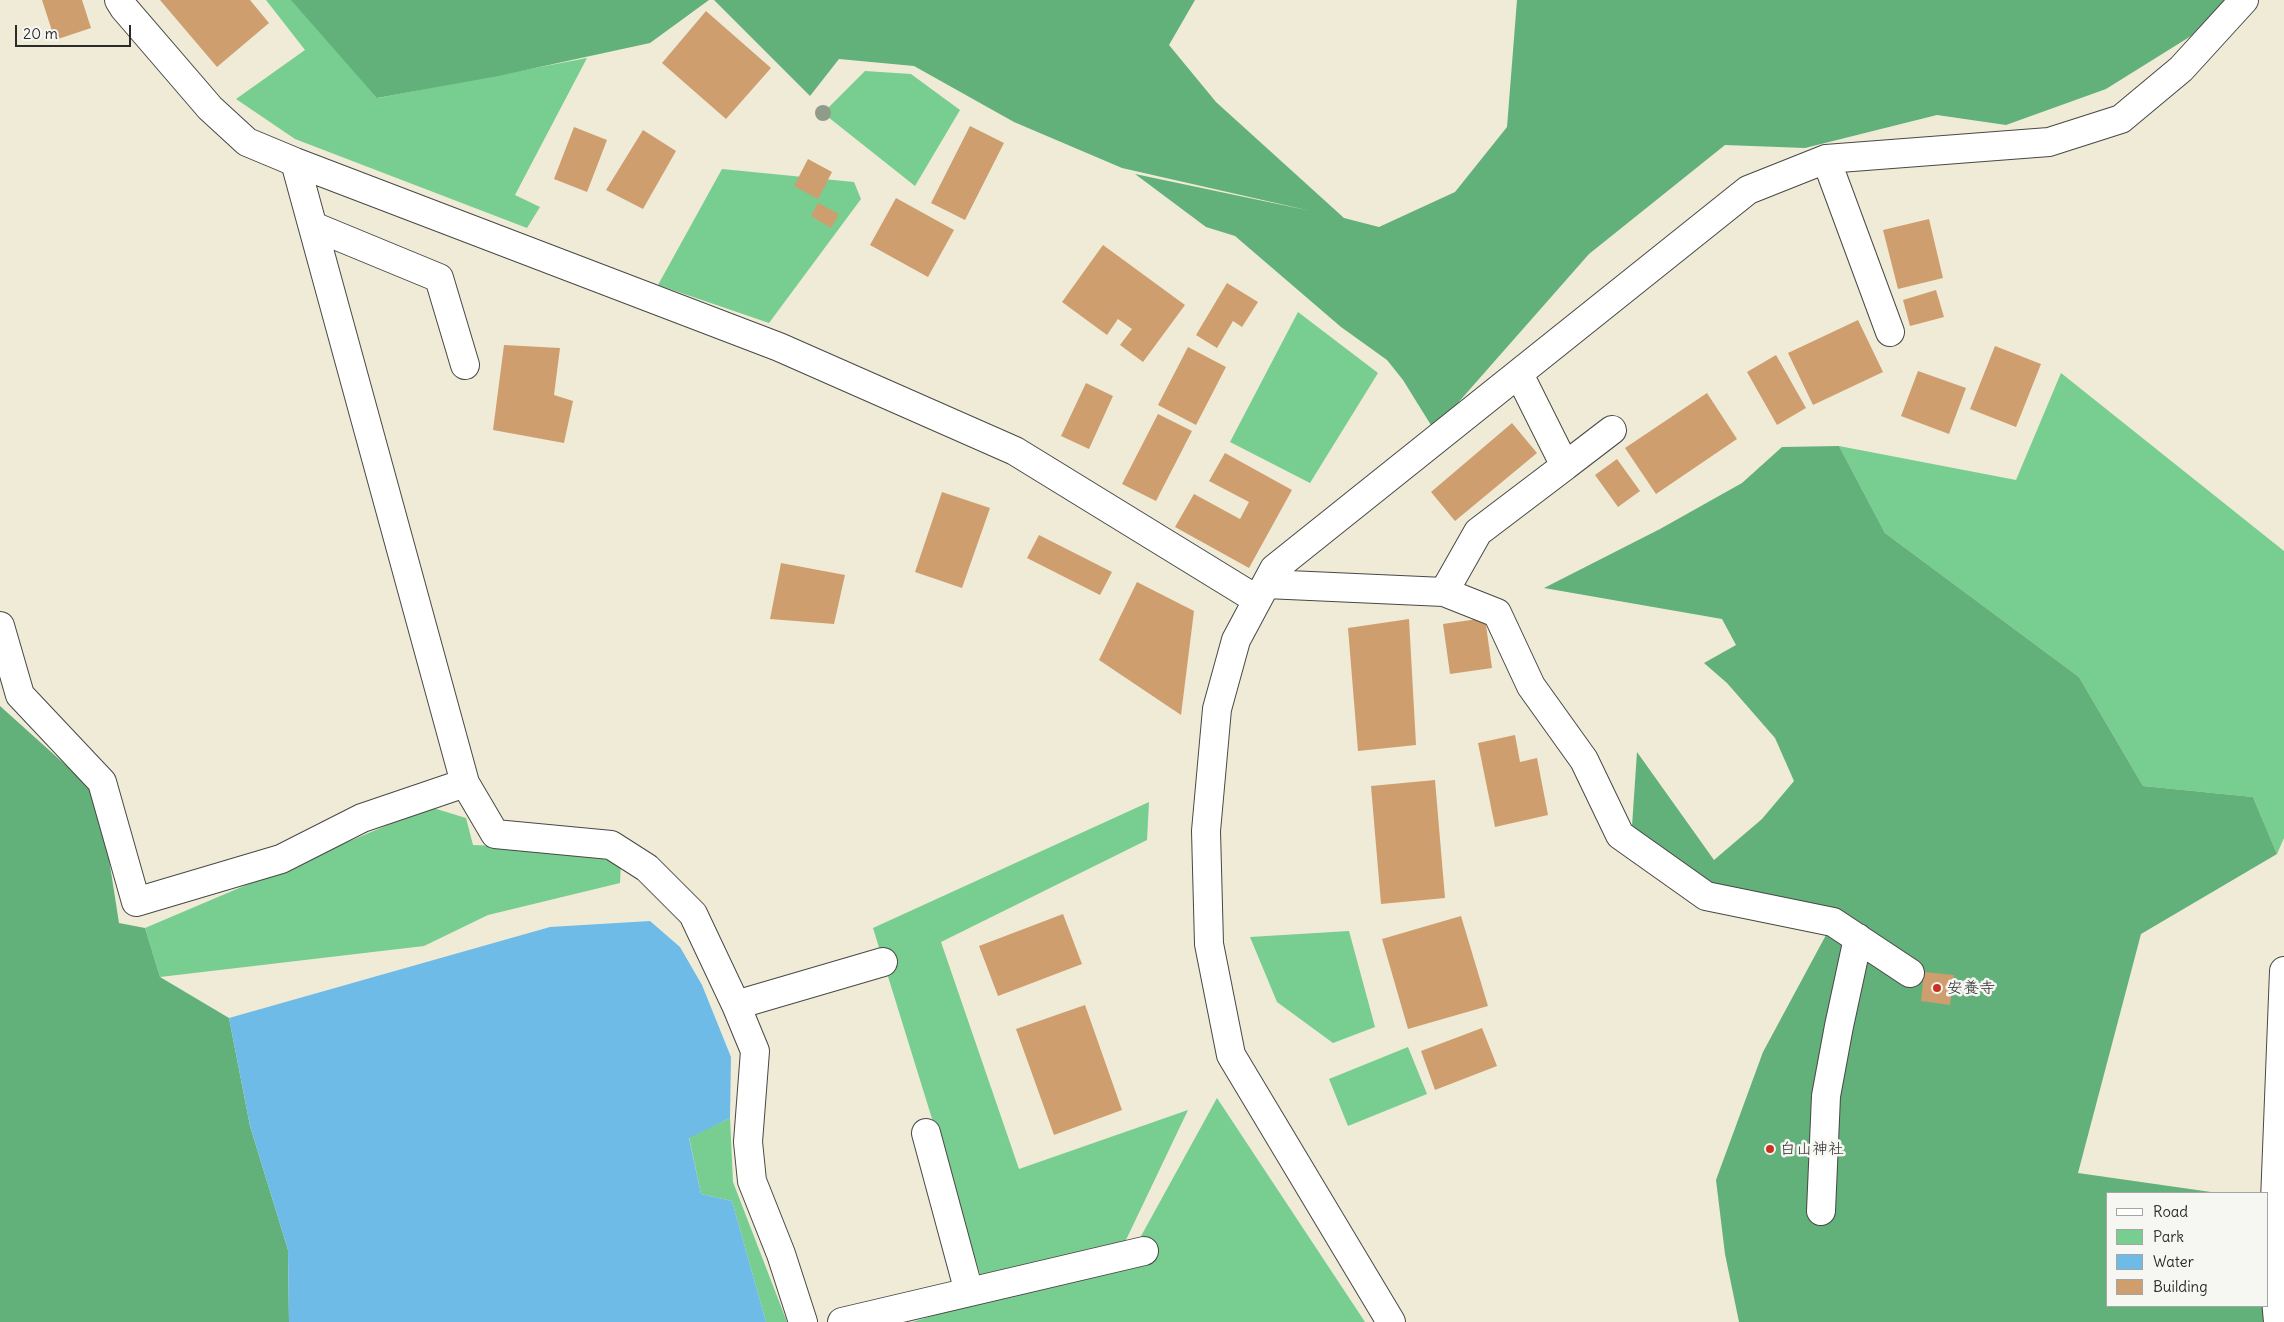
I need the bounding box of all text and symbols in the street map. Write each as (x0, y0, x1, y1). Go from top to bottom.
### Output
scale bar (18, 15, 134, 47)
text: 20 m (23, 24, 58, 43)
place label: 安養寺 (1947, 978, 1995, 998)
marker: 安養寺 (1931, 982, 1943, 994)
place label: 白山神社 (1780, 1139, 1844, 1159)
marker: 白山神社 (1764, 1143, 1776, 1155)
legend (2106, 1192, 2269, 1307)
text: Road (2153, 1202, 2188, 1221)
text: Park (2153, 1227, 2184, 1246)
text: Water (2153, 1252, 2194, 1271)
text: Building (2153, 1277, 2208, 1296)

